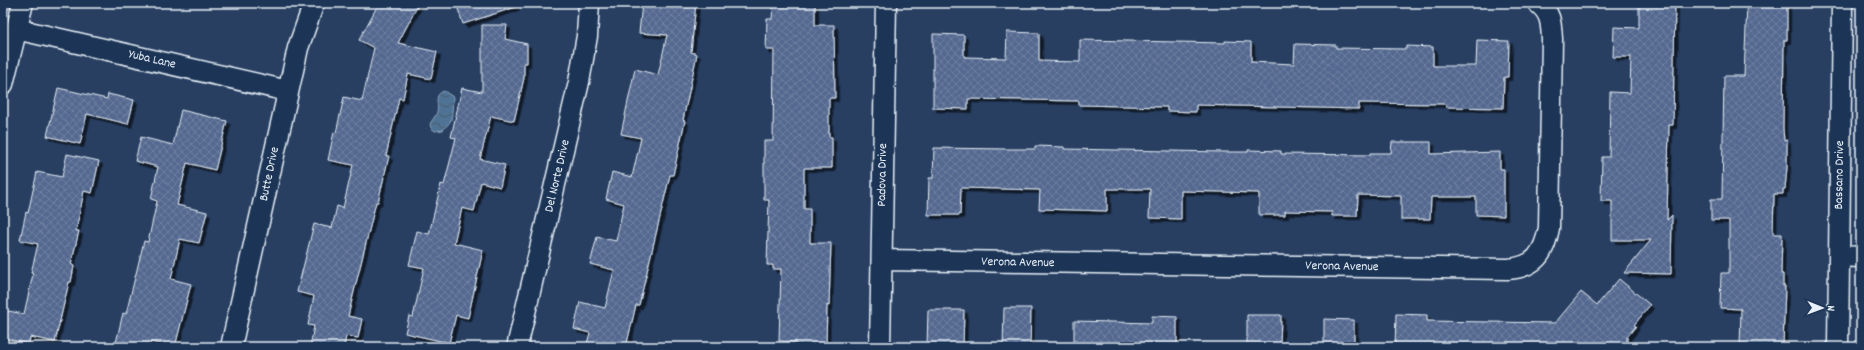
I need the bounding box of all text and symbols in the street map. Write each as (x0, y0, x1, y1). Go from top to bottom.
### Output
street label: Yuba Lane (126, 45, 178, 75)
street label: Del Norte Drive (540, 138, 576, 214)
street label: Bassano Drive (1830, 140, 1850, 210)
street label: Padova Drive (873, 143, 893, 207)
street label: Butte Drive (255, 145, 285, 203)
street label: Verona Avenue (981, 253, 1055, 273)
street label: Verona Avenue (1305, 257, 1379, 277)
north arrow (1802, 288, 1842, 328)
text: N (1822, 305, 1838, 312)

